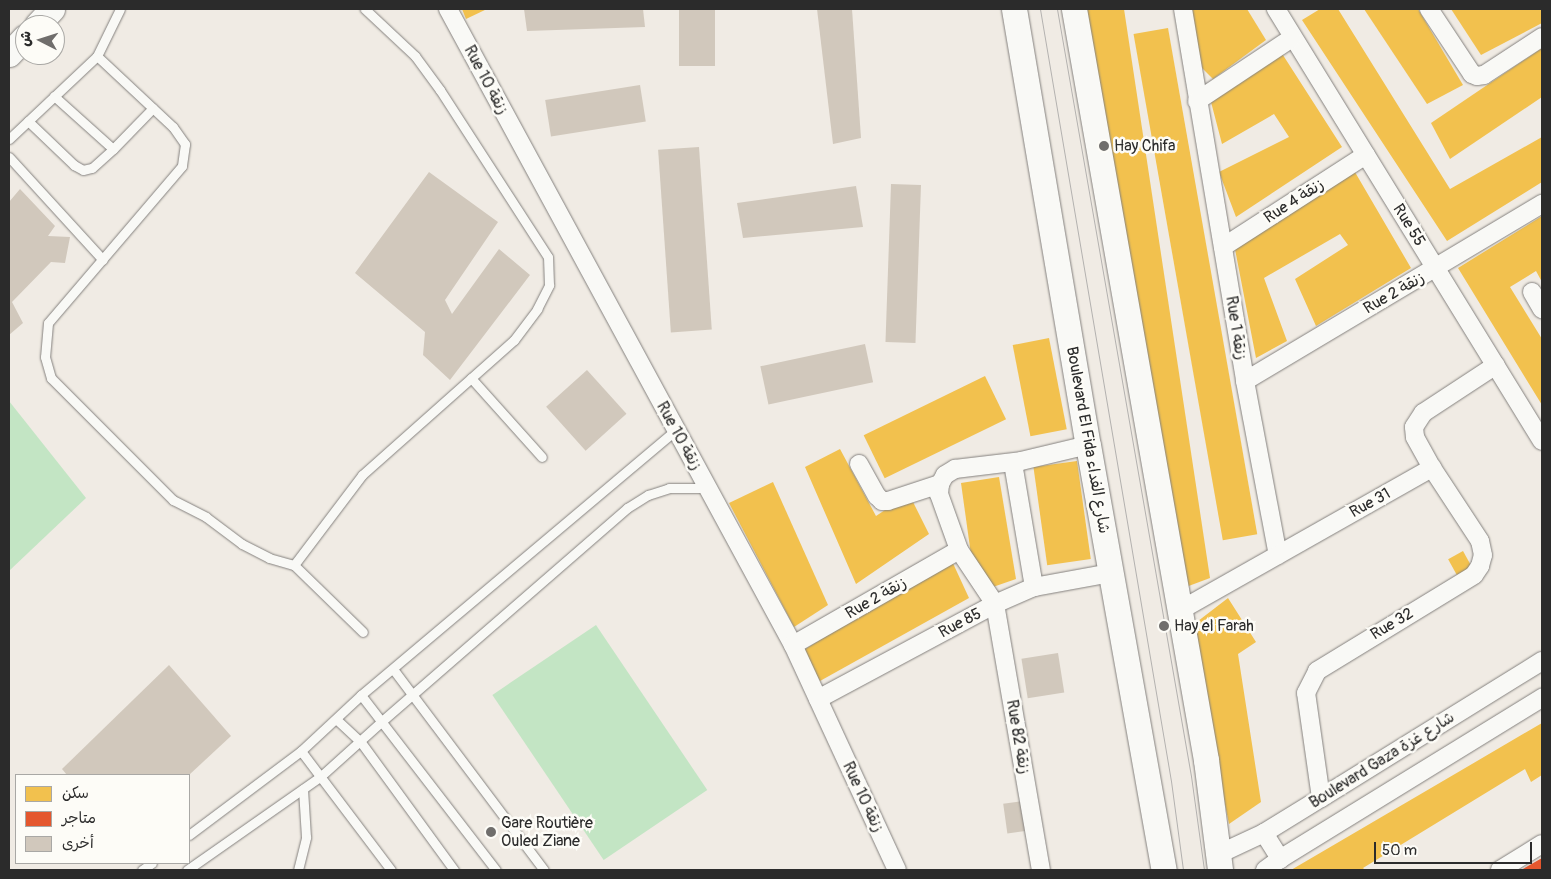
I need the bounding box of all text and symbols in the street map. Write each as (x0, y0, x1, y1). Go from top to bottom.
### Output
north arrow (15, 15, 65, 65)
text: ش (16, 30, 35, 47)
street label: Rue 10 زنقة (460, 42, 512, 118)
place label: Hay Chifa (1114, 136, 1176, 156)
marker: Hay Chifa (1098, 140, 1110, 152)
street label: Rue 4 زنقة (1260, 175, 1328, 227)
street label: Rue 55 (1389, 200, 1429, 250)
street label: Rue 2 زنقة (1360, 268, 1428, 318)
street label: Rue 1 زنقة (1221, 295, 1251, 361)
street label: Boulevard El Fida شارع الفداء (1062, 345, 1114, 535)
street label: Rue 10 زنقة (652, 398, 706, 474)
street label: Rue 31 (1346, 484, 1394, 522)
street label: Rue 2 زنقة (842, 573, 910, 623)
street label: Rue 85 (935, 604, 985, 642)
street label: Rue 32 (1367, 604, 1417, 644)
place label: Hay el Farah (1174, 616, 1254, 636)
marker: Hay el Farah (1158, 620, 1170, 632)
street label: Rue 82 زنقة (1002, 698, 1034, 776)
street label: Boulevard Gaza شارع غزة (1306, 707, 1458, 813)
street label: Rue 10 زنقة (838, 759, 888, 835)
legend (15, 774, 190, 864)
text: سكن (62, 784, 89, 803)
text: متاجر (62, 809, 96, 828)
place label: Gare Routière Ouled Ziane (501, 813, 593, 851)
marker: Gare Routière Ouled Ziane (485, 826, 497, 838)
scale bar (1376, 832, 1534, 864)
text: أخرى (62, 834, 94, 853)
text: 50 m (1382, 841, 1417, 860)

